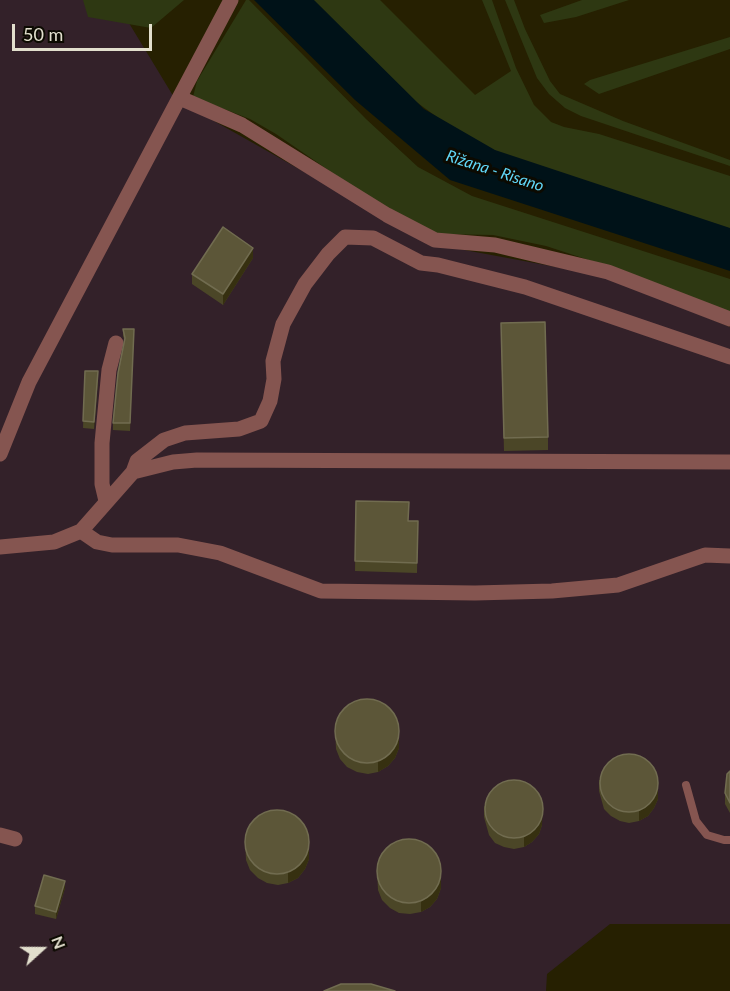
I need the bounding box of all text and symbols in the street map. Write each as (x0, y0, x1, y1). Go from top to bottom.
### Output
scale bar (15, 12, 154, 50)
text: 50 m (23, 23, 63, 45)
water label: Rižana - Risano (444, 146, 546, 196)
north arrow (12, 919, 72, 979)
text: N (48, 933, 70, 952)

